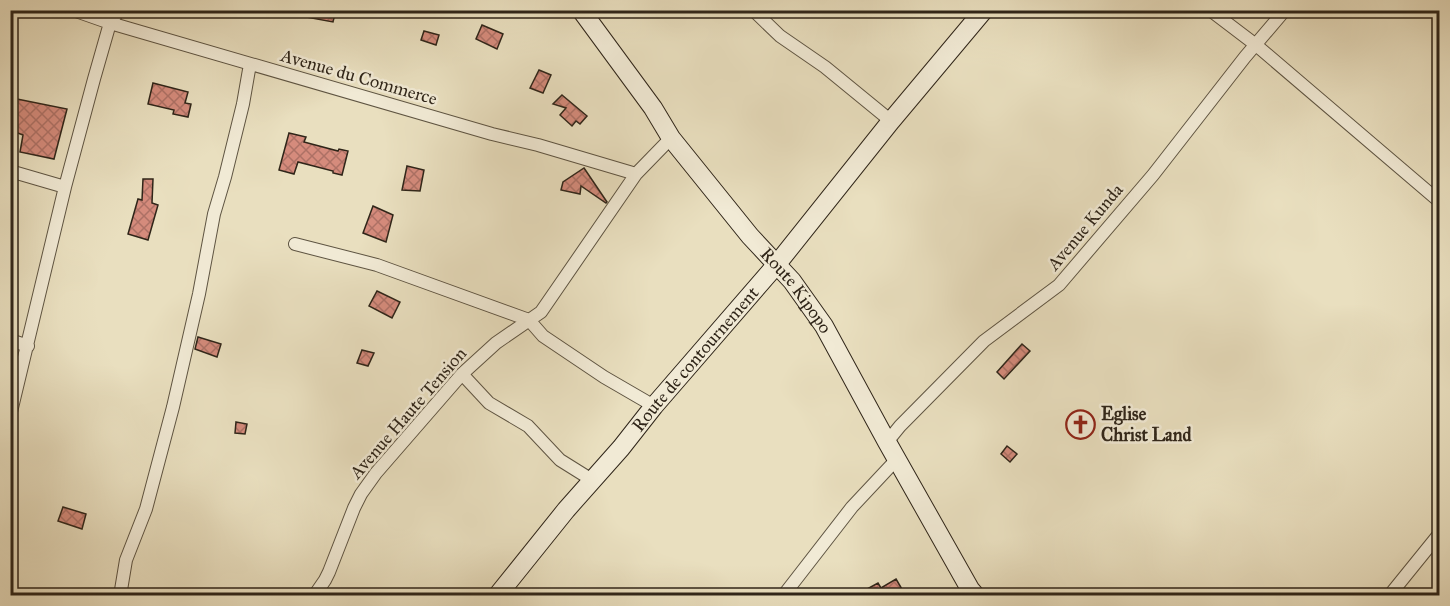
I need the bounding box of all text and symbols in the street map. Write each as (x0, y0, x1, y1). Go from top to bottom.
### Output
street label: Avenue du Commerce (277, 44, 440, 110)
street label: Avenue Kunda (1042, 179, 1128, 276)
street label: Route Kipopo (756, 243, 837, 337)
street label: Route de contournement (627, 282, 764, 436)
street label: Avenue Haute Tension (344, 343, 471, 484)
place label: Eglise Christ Land (1101, 403, 1192, 446)
church icon: Eglise Christ Land (1064, 408, 1096, 440)

